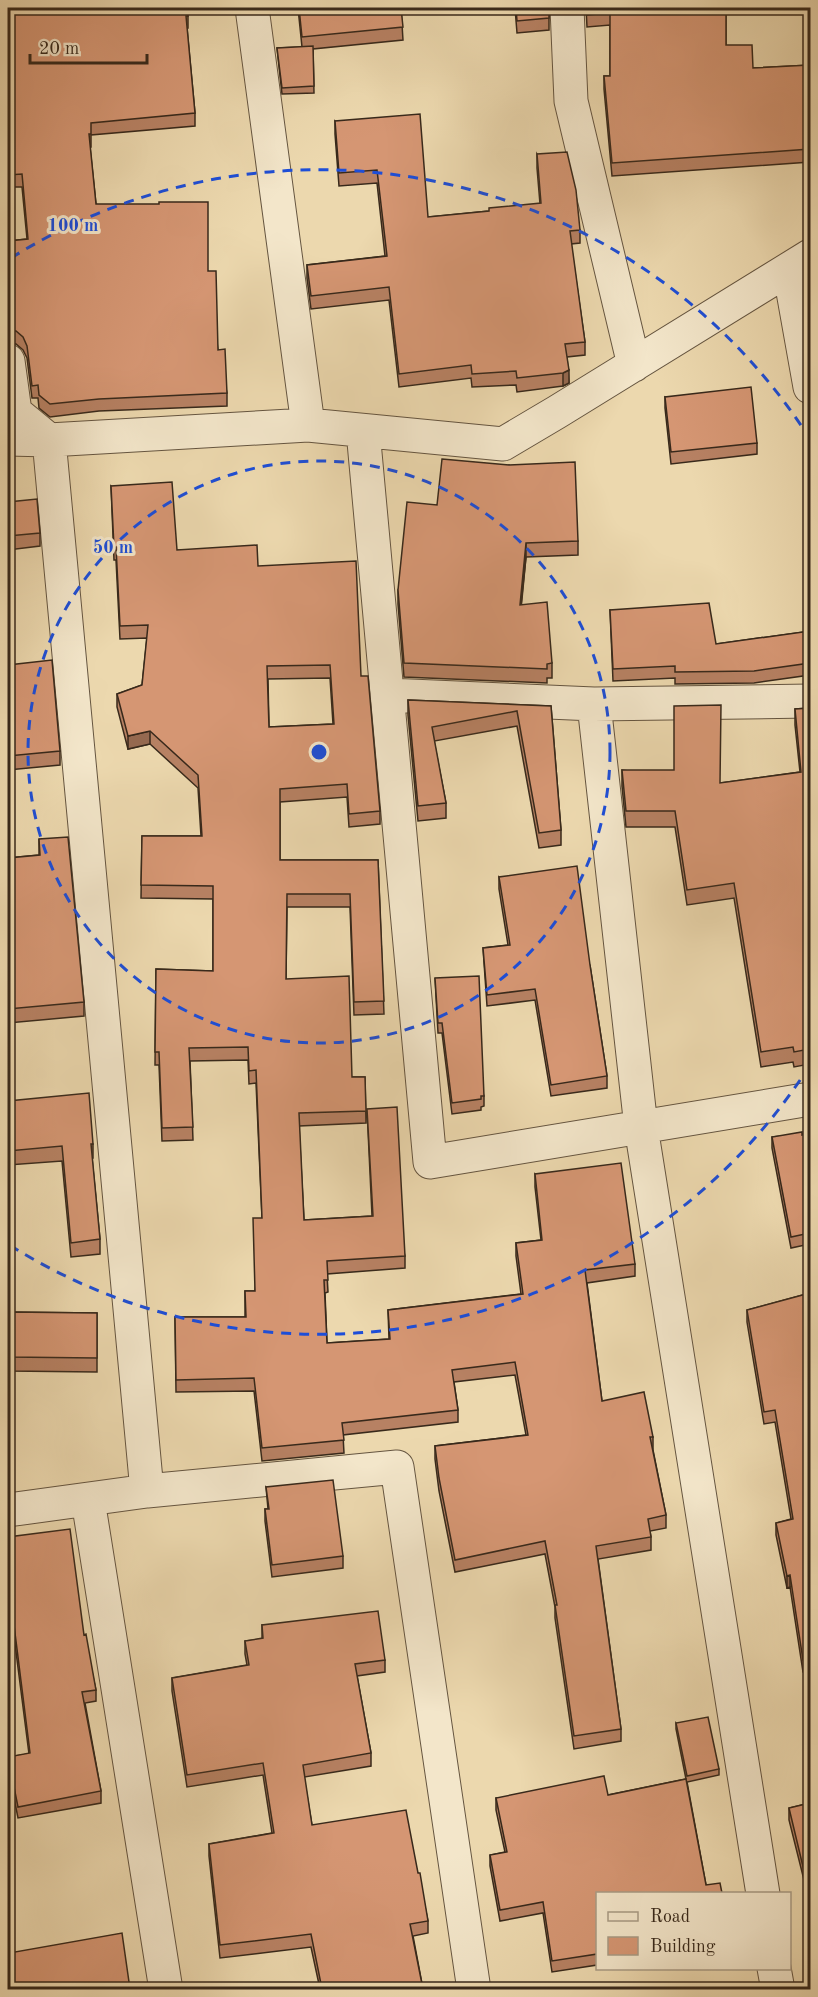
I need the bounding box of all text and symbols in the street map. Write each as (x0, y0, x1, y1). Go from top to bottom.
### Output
scale bar (30, 27, 147, 65)
text: 20 m (39, 40, 79, 58)
text: 100 m (48, 217, 98, 235)
text: 50 m (93, 539, 133, 557)
centre of rings (309, 742, 329, 762)
legend (596, 1892, 791, 1970)
text: Road (650, 1908, 690, 1926)
text: Building (650, 1938, 716, 1956)

